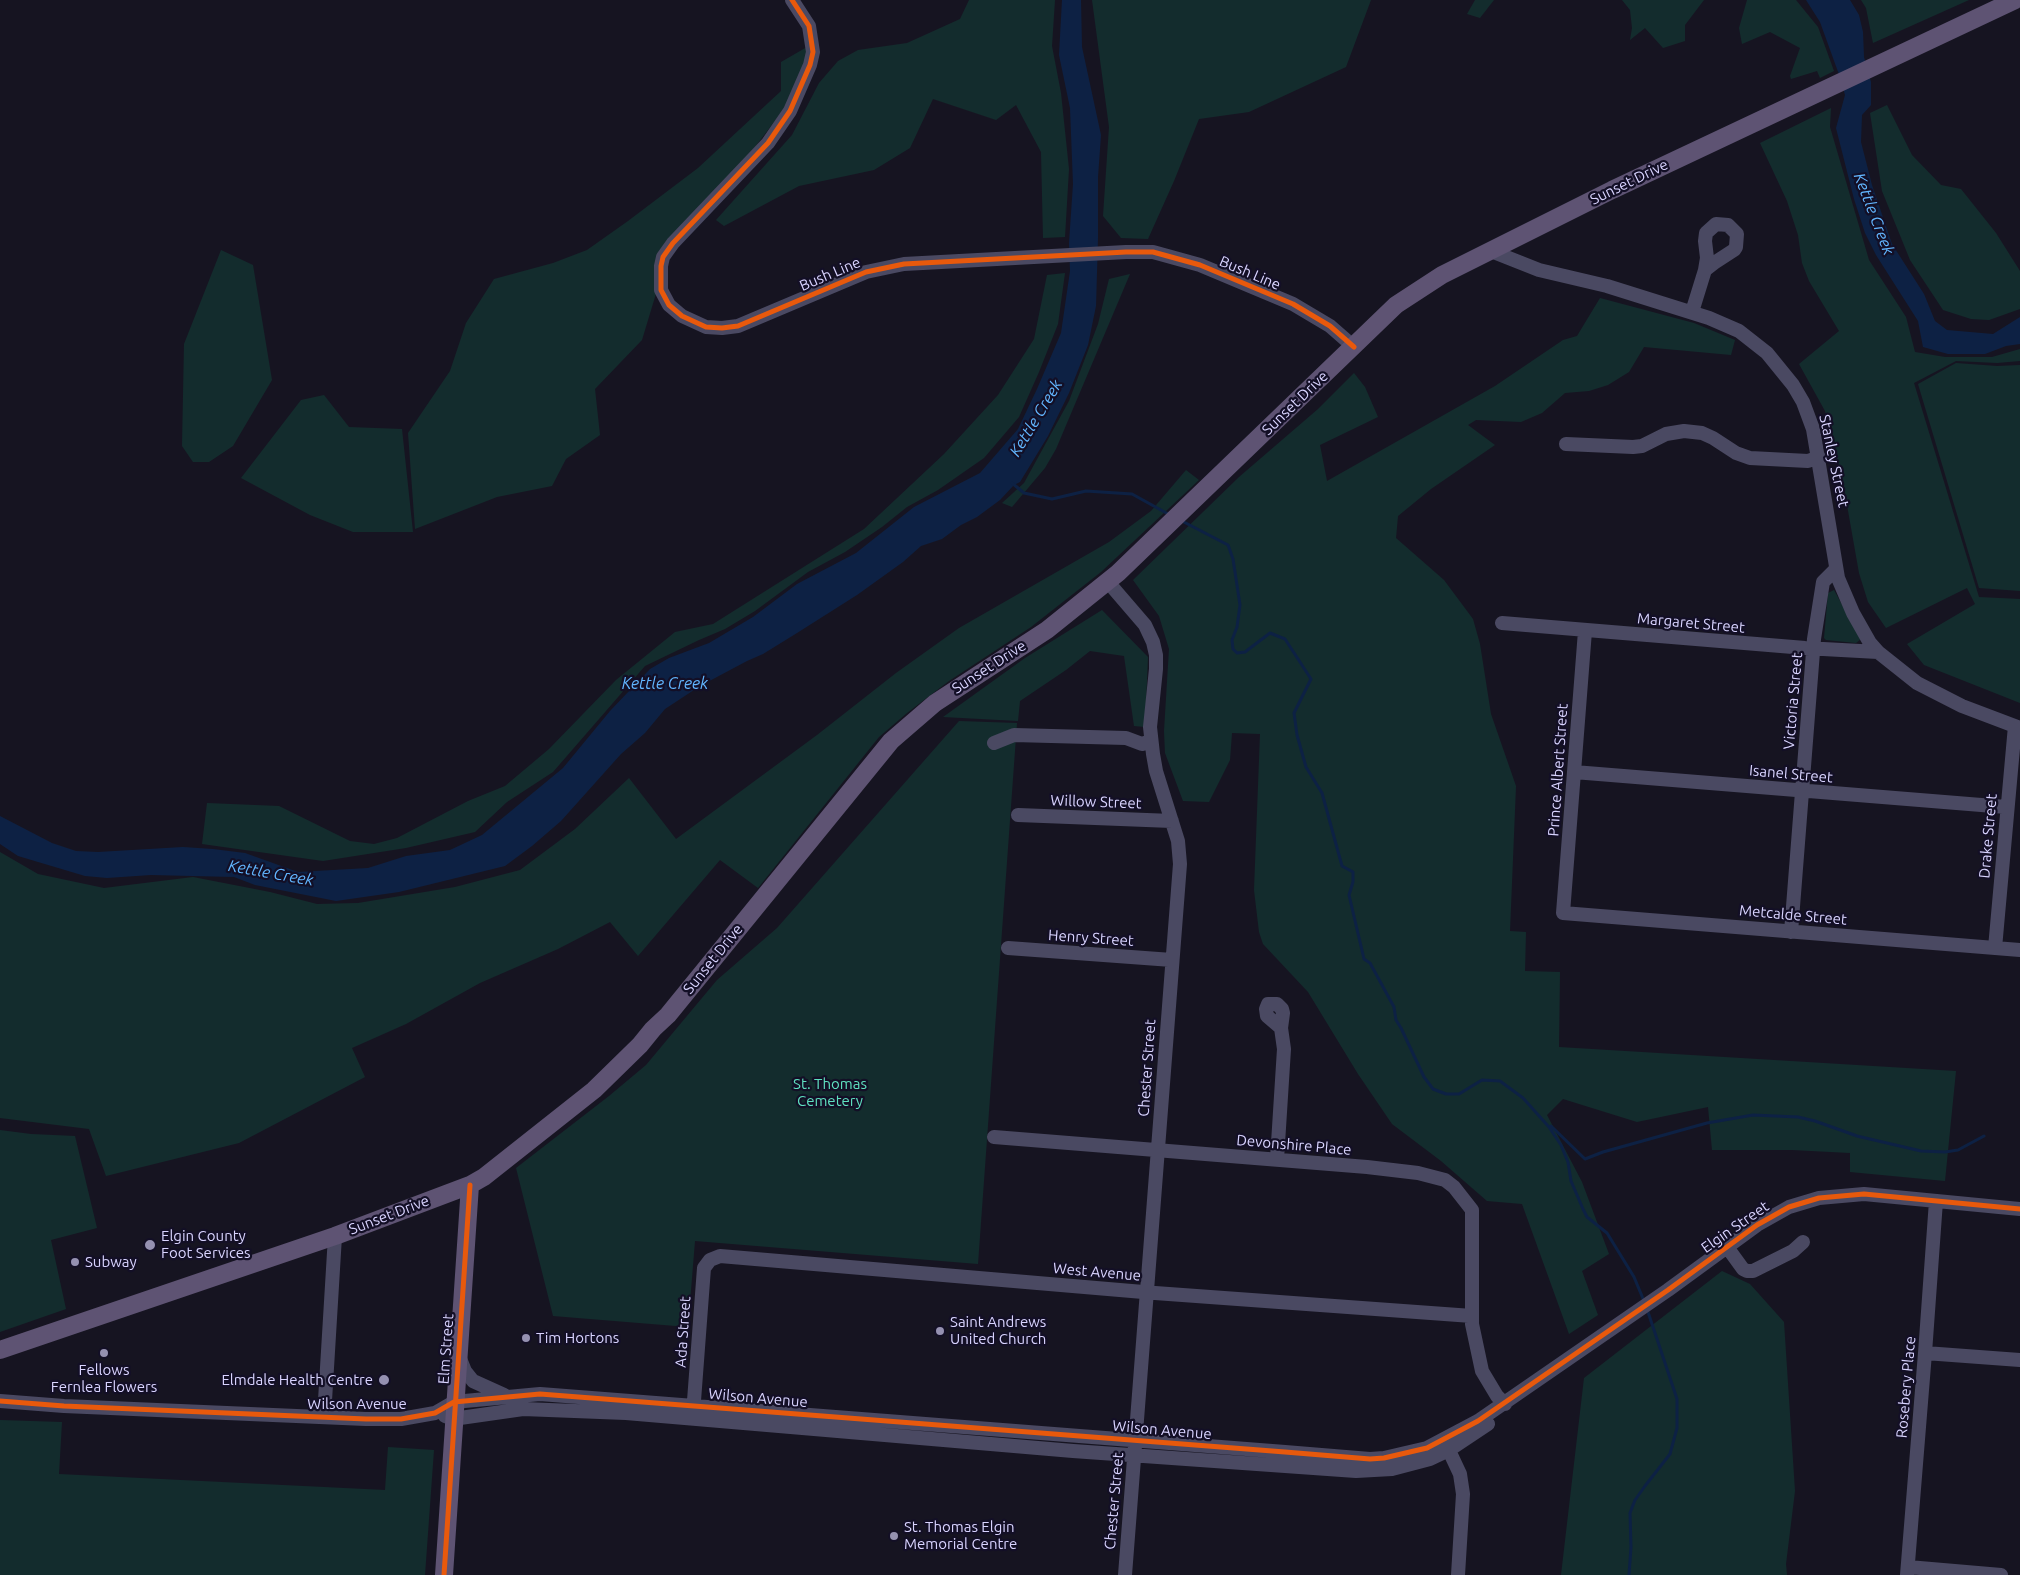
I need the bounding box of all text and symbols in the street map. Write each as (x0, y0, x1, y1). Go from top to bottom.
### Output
street label: Sunset Drive (1587, 155, 1671, 209)
water label: Kettle Creek (1850, 170, 1898, 258)
street label: Bush Line (1217, 252, 1283, 294)
street label: Bush Line (797, 253, 863, 295)
street label: Sunset Drive (1258, 367, 1332, 439)
water label: Kettle Creek (1006, 376, 1066, 460)
street label: Stanley Street (1815, 413, 1853, 509)
street label: Margaret Street (1636, 609, 1746, 637)
street label: Sunset Drive (949, 636, 1029, 698)
street label: Victoria Street (1780, 652, 1806, 750)
water label: Kettle Creek (622, 674, 708, 694)
street label: Prince Albert Street (1544, 703, 1572, 837)
street label: Isanel Street (1748, 761, 1834, 787)
street label: Willow Street (1050, 791, 1142, 813)
street label: Drake Street (1975, 793, 2001, 879)
water label: Kettle Creek (227, 856, 315, 890)
street label: Metcalde Street (1738, 901, 1848, 929)
street label: Sunset Drive (679, 920, 747, 998)
street label: Henry Street (1048, 926, 1134, 950)
street label: Chester Street (1135, 1019, 1159, 1117)
park label: St. Thomas Cemetery (793, 1075, 867, 1110)
street label: Devonshire Place (1236, 1131, 1352, 1159)
street label: Sunset Drive (346, 1191, 432, 1239)
street label: Elgin Street (1698, 1197, 1772, 1257)
place label: Elgin County Foot Services (161, 1227, 251, 1262)
marker: Elgin County Foot Services (143, 1238, 157, 1252)
place label: Subway (85, 1253, 137, 1271)
marker: Subway (69, 1256, 81, 1268)
street label: West Avenue (1052, 1259, 1142, 1285)
street label: Ada Street (672, 1296, 694, 1368)
street label: Elm Street (435, 1313, 457, 1385)
place label: Saint Andrews United Church (950, 1313, 1046, 1348)
marker: Saint Andrews United Church (934, 1325, 946, 1337)
place label: Tim Hortons (536, 1329, 619, 1347)
marker: Tim Hortons (520, 1332, 532, 1344)
street label: Rosebery Place (1893, 1335, 1919, 1439)
marker: Fellows Fernlea Flowers (98, 1347, 110, 1359)
place label: Fellows Fernlea Flowers (51, 1361, 157, 1396)
place label: Elmdale Health Centre (221, 1371, 373, 1389)
marker: Elmdale Health Centre (377, 1373, 391, 1387)
street label: Wilson Avenue (708, 1385, 808, 1411)
street label: Wilson Avenue (307, 1395, 407, 1413)
street label: Wilson Avenue (1112, 1417, 1212, 1443)
street label: Chester Street (1101, 1452, 1127, 1550)
place label: St. Thomas Elgin Memorial Centre (904, 1518, 1017, 1553)
marker: St. Thomas Elgin Memorial Centre (888, 1530, 900, 1542)

